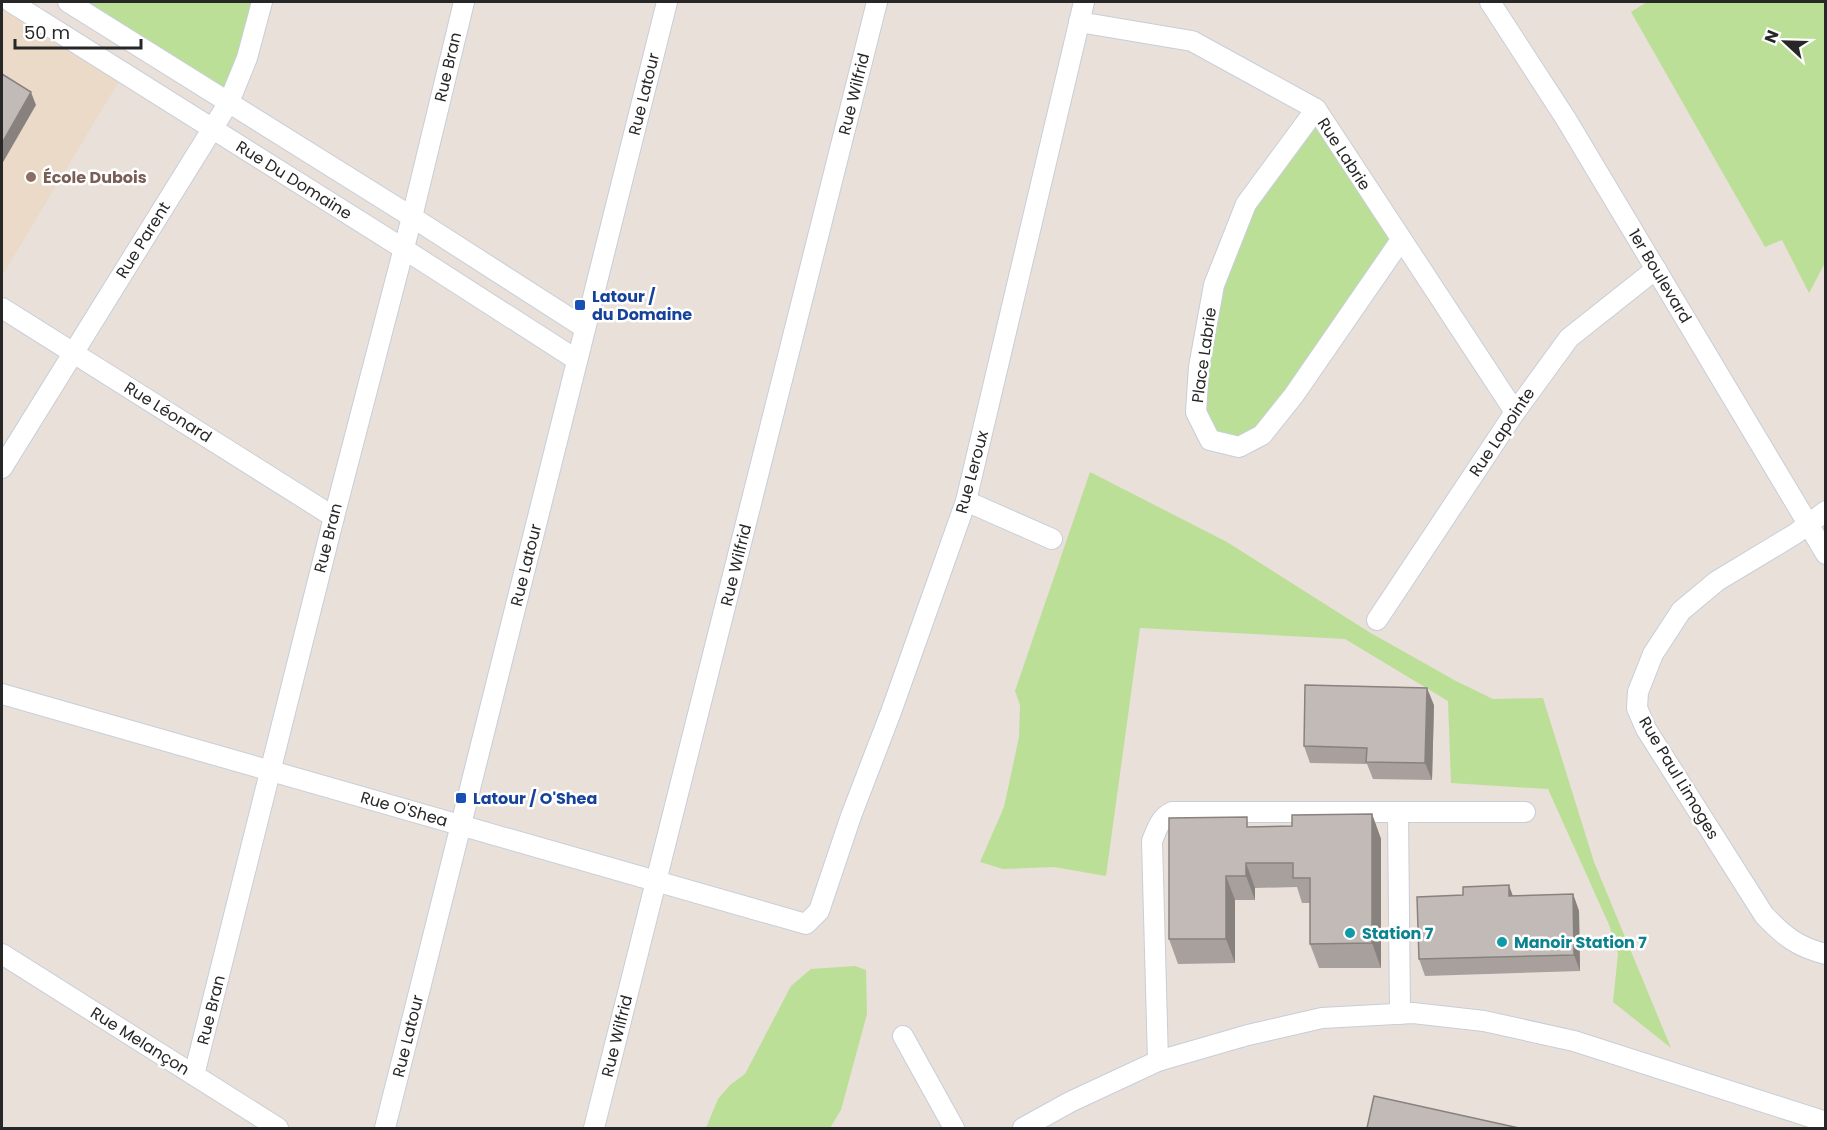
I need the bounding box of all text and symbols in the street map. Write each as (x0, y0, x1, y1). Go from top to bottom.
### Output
scale bar (15, 12, 141, 50)
north arrow (1755, 12, 1815, 72)
text: 50 m (24, 20, 70, 45)
text: N (1759, 27, 1784, 46)
street label: Rue Bran (429, 30, 467, 104)
street label: Rue Latour (623, 50, 665, 138)
street label: Rue Wilfrid (833, 51, 875, 137)
street label: Rue Labrie (1312, 113, 1376, 195)
street label: Rue Du Domaine (232, 135, 357, 225)
place label: École Dubois (43, 166, 147, 189)
marker: École Dubois (24, 170, 38, 184)
street label: Rue Parent (110, 197, 176, 283)
street label: 1er Boulevard (1623, 225, 1697, 327)
place label: Latour / du Domaine (592, 285, 692, 326)
marker: Latour / du Domaine (573, 298, 587, 312)
street label: Place Labrie (1186, 306, 1222, 404)
street label: Rue Léonard (120, 376, 216, 448)
street label: Rue Lapointe (1464, 383, 1540, 481)
street label: Rue Leroux (950, 428, 994, 516)
street label: Rue Bran (308, 501, 348, 575)
street label: Rue Latour (505, 521, 547, 609)
street label: Rue Wilfrid (715, 522, 757, 608)
street label: Rue Paul Limoges (1633, 712, 1725, 844)
street label: Rue O'Shea (358, 786, 450, 832)
place label: Latour / O'Shea (473, 787, 597, 810)
marker: Latour / O'Shea (454, 791, 468, 805)
place label: Station 7 (1362, 922, 1434, 945)
marker: Station 7 (1343, 926, 1357, 940)
place label: Manoir Station 7 (1514, 931, 1647, 954)
marker: Manoir Station 7 (1495, 935, 1509, 949)
street label: Rue Bran (191, 973, 231, 1047)
street label: Rue Latour (387, 992, 429, 1080)
street label: Rue Wilfrid (596, 993, 638, 1079)
street label: Rue Melançon (86, 1001, 194, 1081)

